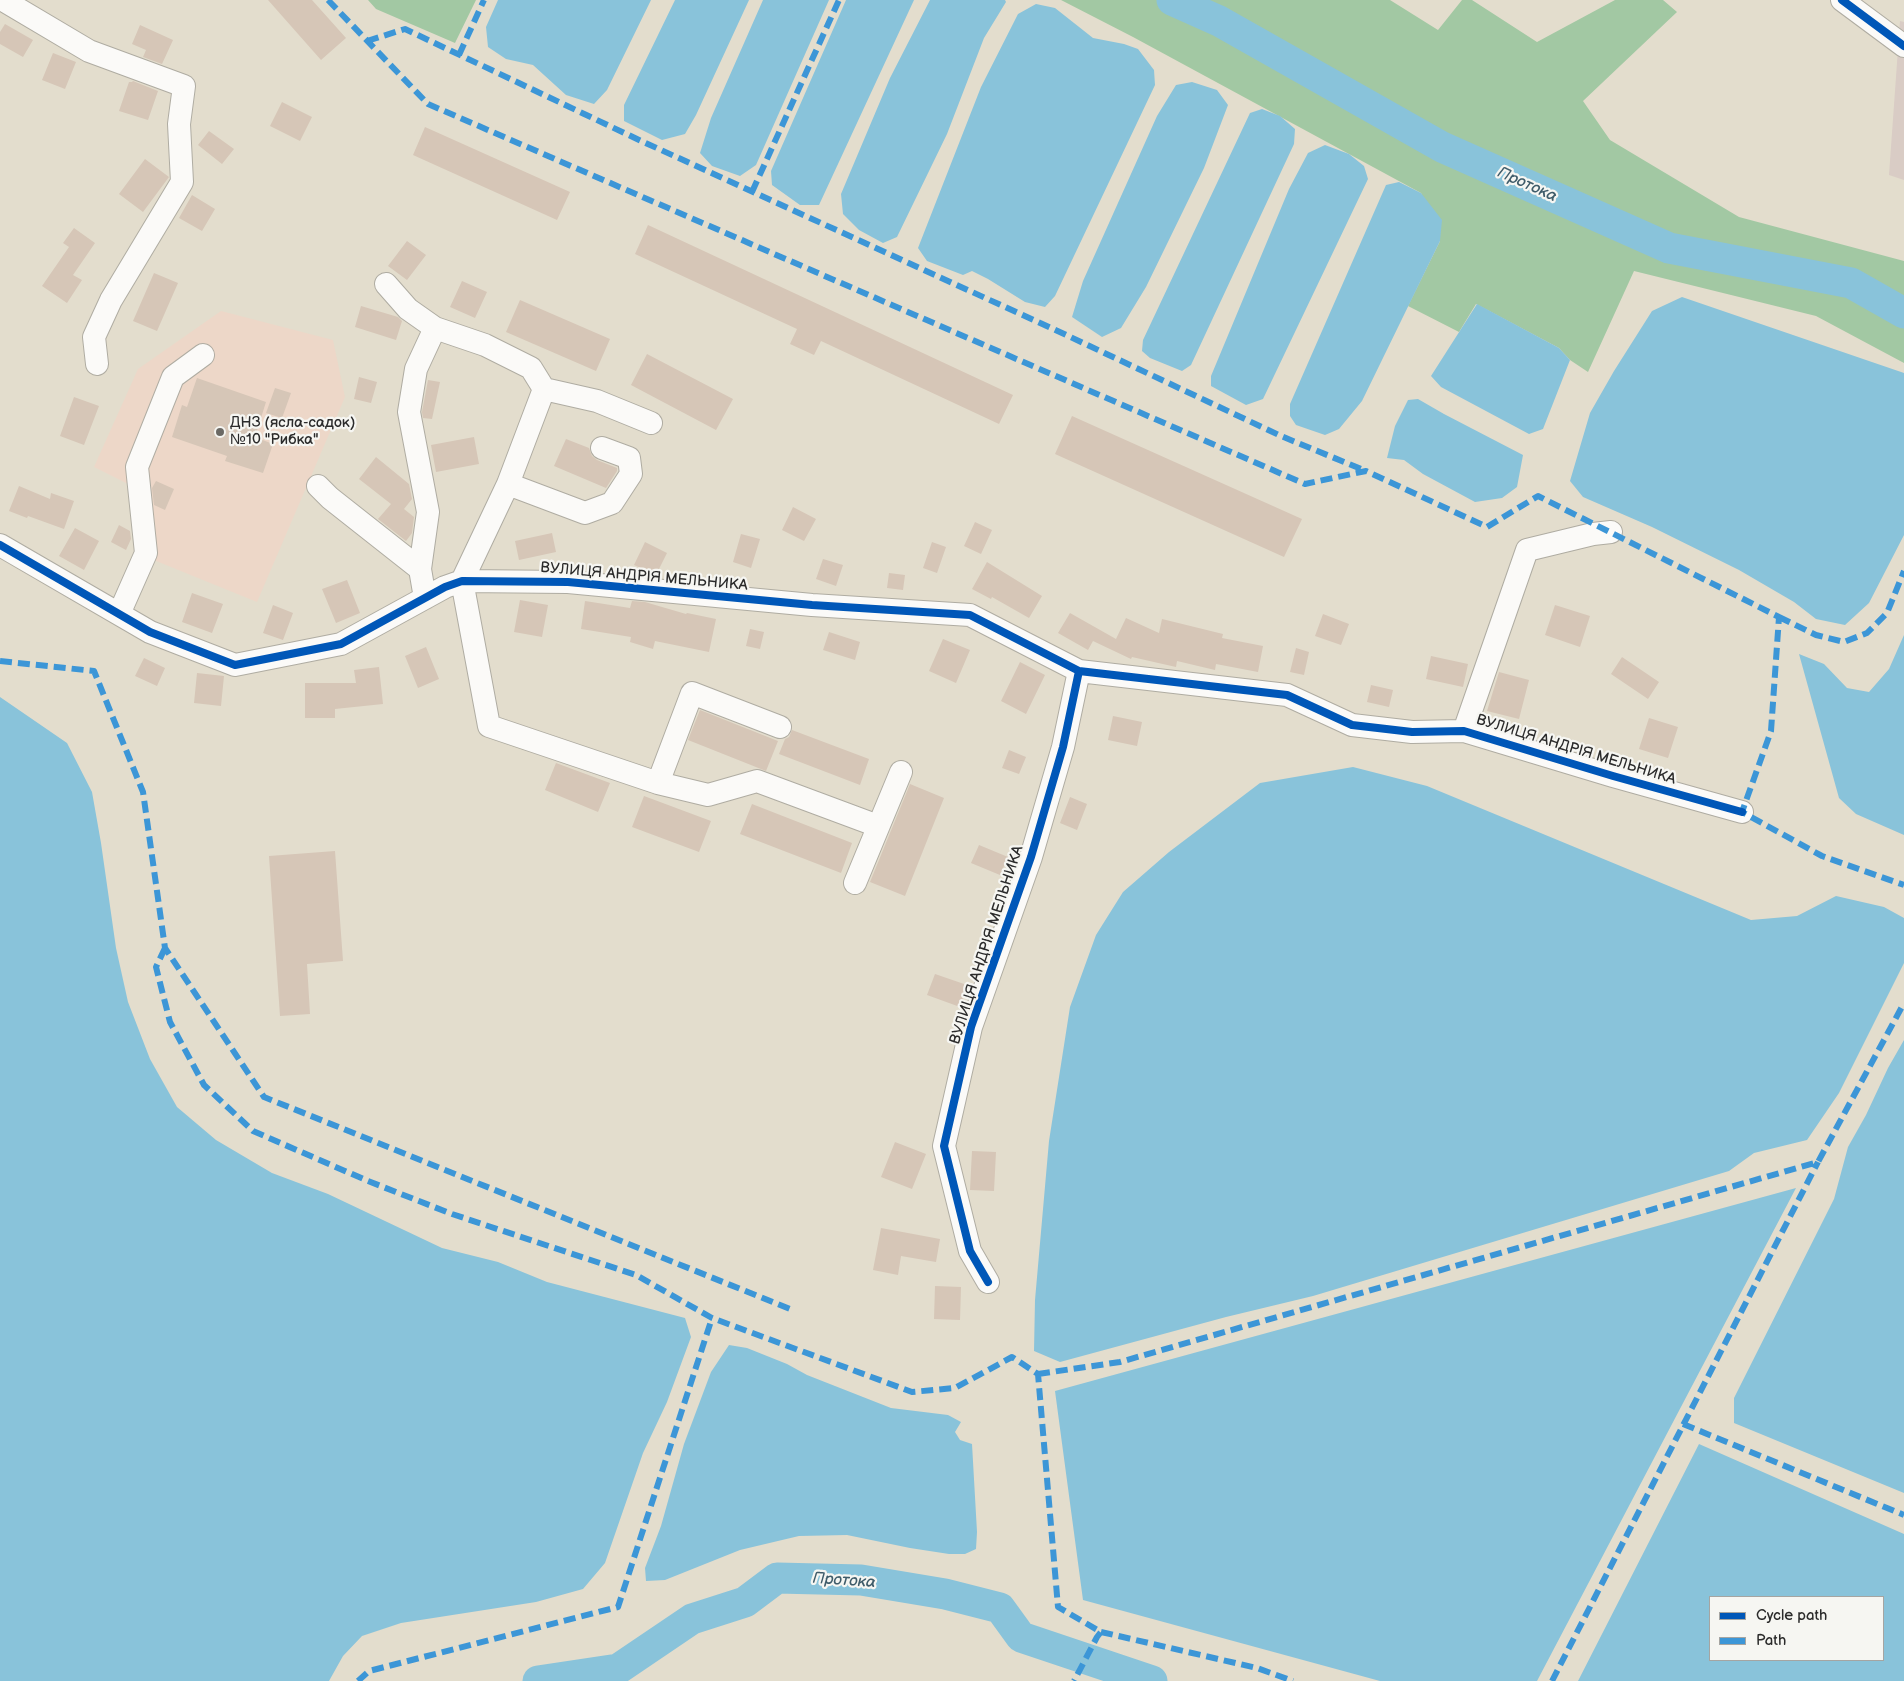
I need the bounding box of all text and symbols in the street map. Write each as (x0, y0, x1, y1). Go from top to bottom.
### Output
water label: Протока (1494, 163, 1560, 207)
place label: ДНЗ (ясла-садок) №10 "Рибка" (230, 414, 355, 449)
marker: ДНЗ (ясла-садок) №10 "Рибка" (214, 426, 226, 438)
street label: ВУЛИЦЯ АНДРІЯ МЕЛЬНИКА (540, 559, 748, 595)
street label: ВУЛИЦЯ АНДРІЯ МЕЛЬНИКА (1474, 711, 1678, 789)
street label: ВУЛИЦЯ АНДРІЯ МЕЛЬНИКА (946, 843, 1028, 1047)
water label: Протока (812, 1569, 876, 1593)
legend (1709, 1596, 1884, 1661)
text: Cycle path (1756, 1606, 1827, 1625)
text: Path (1756, 1631, 1786, 1650)

